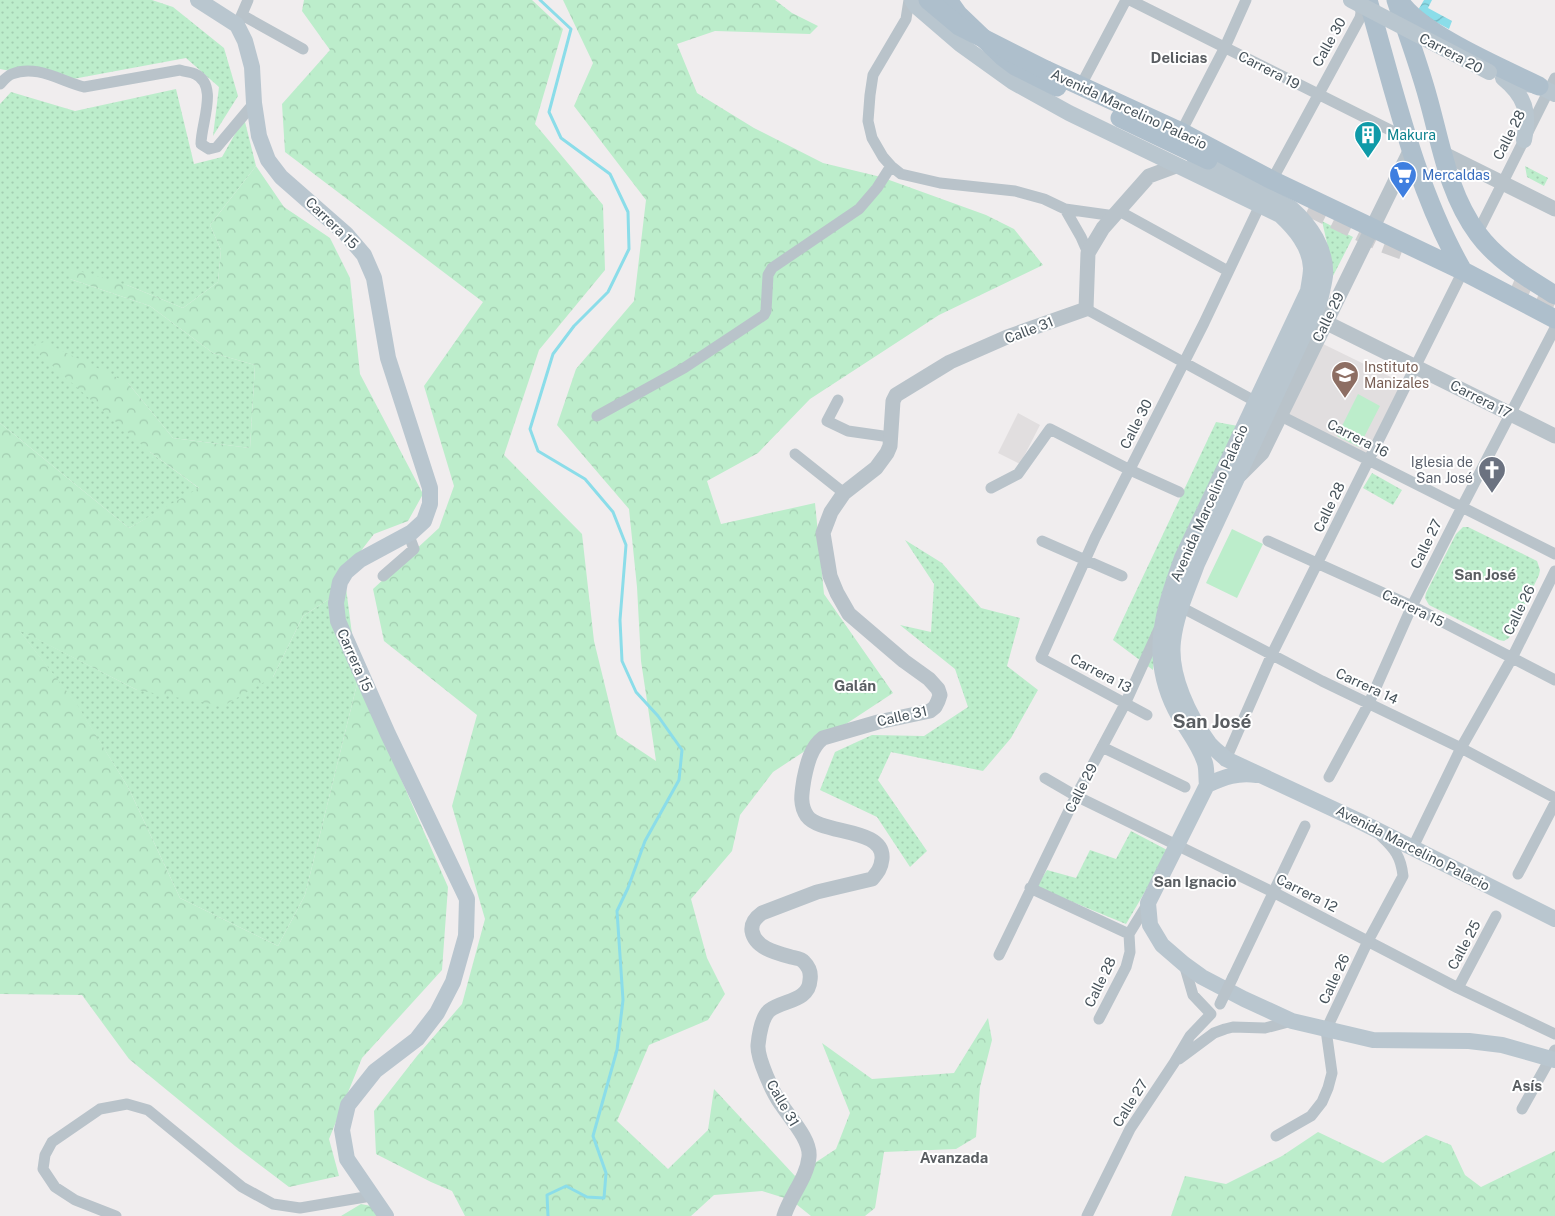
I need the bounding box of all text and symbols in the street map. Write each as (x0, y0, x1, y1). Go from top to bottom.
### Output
street label: Calle 30 (1309, 15, 1349, 69)
street label: Carrera 20 (1417, 30, 1485, 76)
street label: Carrera 19 (1236, 48, 1303, 92)
district label: Delicias (1151, 49, 1207, 66)
street label: Avenida Marcelino Palacio (1048, 66, 1210, 152)
street label: Calle 28 (1490, 107, 1528, 163)
building icon: Makura (1353, 120, 1383, 159)
place label: Makura (1387, 127, 1436, 143)
supermarket icon: Mercaldas (1388, 160, 1418, 199)
place label: Mercaldas (1422, 167, 1490, 183)
street label: Carrera 15 (302, 194, 362, 252)
street label: Calle 29 (1309, 289, 1347, 345)
street label: Calle 31 (1002, 313, 1056, 347)
place label: Instituto Manizales (1364, 359, 1429, 391)
school or university icon: Instituto Manizales (1330, 360, 1360, 399)
street label: Carrera 17 (1448, 377, 1514, 421)
street label: Calle 30 (1117, 396, 1155, 452)
street label: Carrera 16 (1325, 416, 1392, 460)
street label: Avenida Marcelino Palacio (1167, 422, 1251, 584)
place label: Iglesia de San José (1411, 454, 1473, 486)
church icon: Iglesia de San José (1477, 455, 1507, 494)
street label: Calle 28 (1310, 479, 1348, 535)
street label: Calle 27 (1407, 517, 1445, 571)
district label: San José (1454, 566, 1516, 583)
street label: Calle 26 (1500, 582, 1538, 638)
street label: Carrera 15 (1379, 586, 1447, 630)
street label: Carrera 15 (334, 626, 376, 694)
street label: Carrera 13 (1068, 650, 1134, 696)
street label: Carrera 14 (1333, 665, 1401, 707)
district label: Galán (834, 677, 876, 694)
street label: Calle 31 (875, 702, 929, 730)
district label: San José (1173, 710, 1251, 732)
street label: Calle 29 (1062, 760, 1100, 815)
street label: Avenida Marcelino Palacio (1333, 802, 1493, 894)
street label: Carrera 12 (1274, 871, 1340, 915)
district label: San Ignacio (1153, 873, 1237, 890)
street label: Calle 25 (1444, 917, 1484, 972)
street label: Calle 26 (1315, 951, 1353, 1007)
street label: Calle 28 (1081, 954, 1119, 1010)
street label: Calle 27 (1109, 1076, 1151, 1130)
street label: Calle 31 (763, 1077, 803, 1129)
district label: Asís (1512, 1077, 1542, 1094)
district label: Avanzada (920, 1149, 988, 1166)

